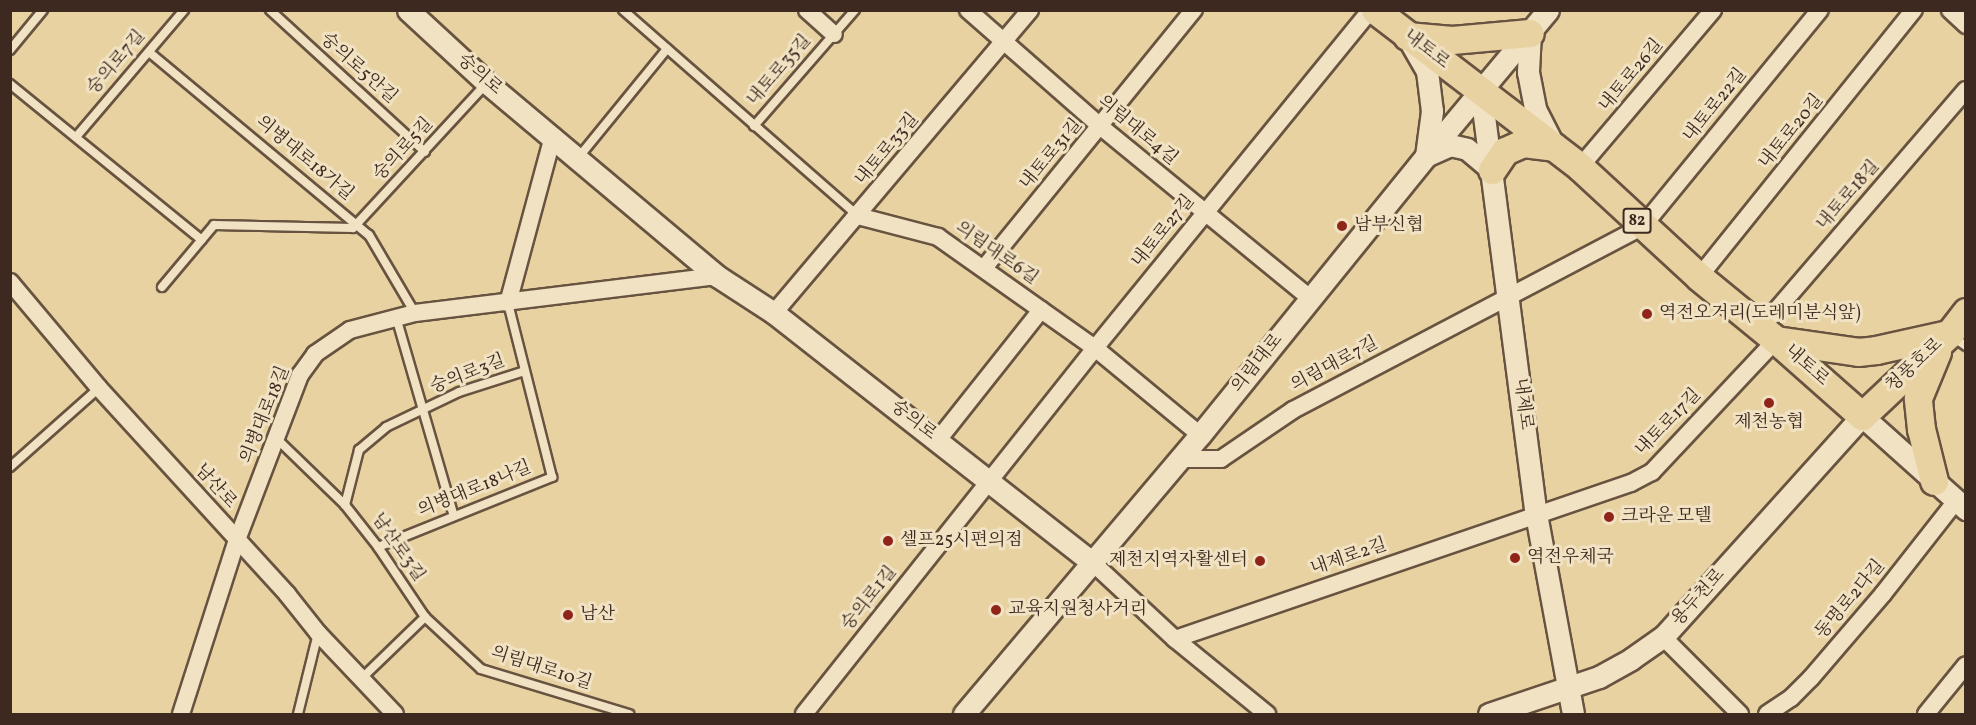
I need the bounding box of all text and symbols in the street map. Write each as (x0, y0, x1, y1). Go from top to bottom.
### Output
street label: 내토로 (1399, 25, 1453, 75)
street label: 숭의로7길 (83, 26, 151, 100)
street label: 숭의로5안길 (315, 29, 401, 109)
street label: 내토로35길 (743, 31, 817, 111)
street label: 내토로26길 (1595, 35, 1669, 117)
street label: 숭의로 (452, 50, 506, 100)
street label: 내토로22길 (1680, 65, 1752, 147)
street label: 내토로20길 (1755, 90, 1829, 174)
street label: 의림대로4길 (1093, 91, 1181, 171)
street label: 내토로33길 (851, 109, 925, 191)
street label: 의병대로18가길 (251, 112, 357, 206)
street label: 숭의로5길 (369, 114, 439, 186)
street label: 내토로31길 (1016, 115, 1088, 195)
street label: 내토로18길 (1813, 157, 1885, 235)
street label: 내토로27길 (1128, 191, 1200, 273)
road number: 82 (1622, 208, 1652, 234)
place label: 남부신협 (1354, 215, 1424, 237)
street label: 의림대로6길 (950, 218, 1042, 290)
marker: 남부신협 (1335, 219, 1349, 233)
place label: 역전오거리(도레미분식앞) (1659, 303, 1861, 325)
marker: 역전오거리(도레미분식앞) (1640, 307, 1654, 321)
street label: 의림대로 (1228, 330, 1288, 398)
street label: 의림대로7길 (1288, 333, 1382, 397)
street label: 청풍호로 (1882, 334, 1948, 398)
street label: 내토로 (1779, 341, 1833, 391)
street label: 숭의로3길 (427, 351, 509, 399)
street label: 의병대로18길 (237, 363, 295, 467)
street label: 내제로 (1508, 377, 1536, 431)
street label: 내토로17길 (1632, 385, 1706, 461)
street label: 숭의로 (886, 396, 940, 446)
marker: 제천농협 (1762, 396, 1776, 410)
place label: 제천농협 (1734, 412, 1804, 434)
street label: 의병대로18나길 (415, 457, 535, 523)
street label: 남산로 (190, 460, 240, 514)
place label: 크라운 모텔 (1621, 506, 1712, 528)
street label: 남산로3길 (366, 510, 428, 586)
marker: 크라운 모텔 (1602, 510, 1616, 524)
place label: 셀프25시편의점 (900, 530, 1023, 552)
marker: 셀프25시편의점 (881, 534, 895, 548)
street label: 내제로2길 (1308, 535, 1390, 581)
place label: 역전우체국 (1527, 547, 1614, 569)
place label: 제천지역자활센터 (1109, 550, 1248, 572)
marker: 역전우체국 (1508, 551, 1522, 565)
marker: 제천지역자활센터 (1253, 554, 1267, 568)
street label: 동명로2다길 (1812, 556, 1890, 644)
street label: 숭의로1길 (838, 562, 902, 636)
street label: 용두천로 (1668, 565, 1730, 631)
place label: 교육지원청사거리 (1008, 599, 1147, 621)
marker: 교육지원청사거리 (989, 603, 1003, 617)
place label: 남산 (580, 604, 615, 626)
marker: 남산 (561, 608, 575, 622)
street label: 의림대로10길 (488, 643, 594, 695)

